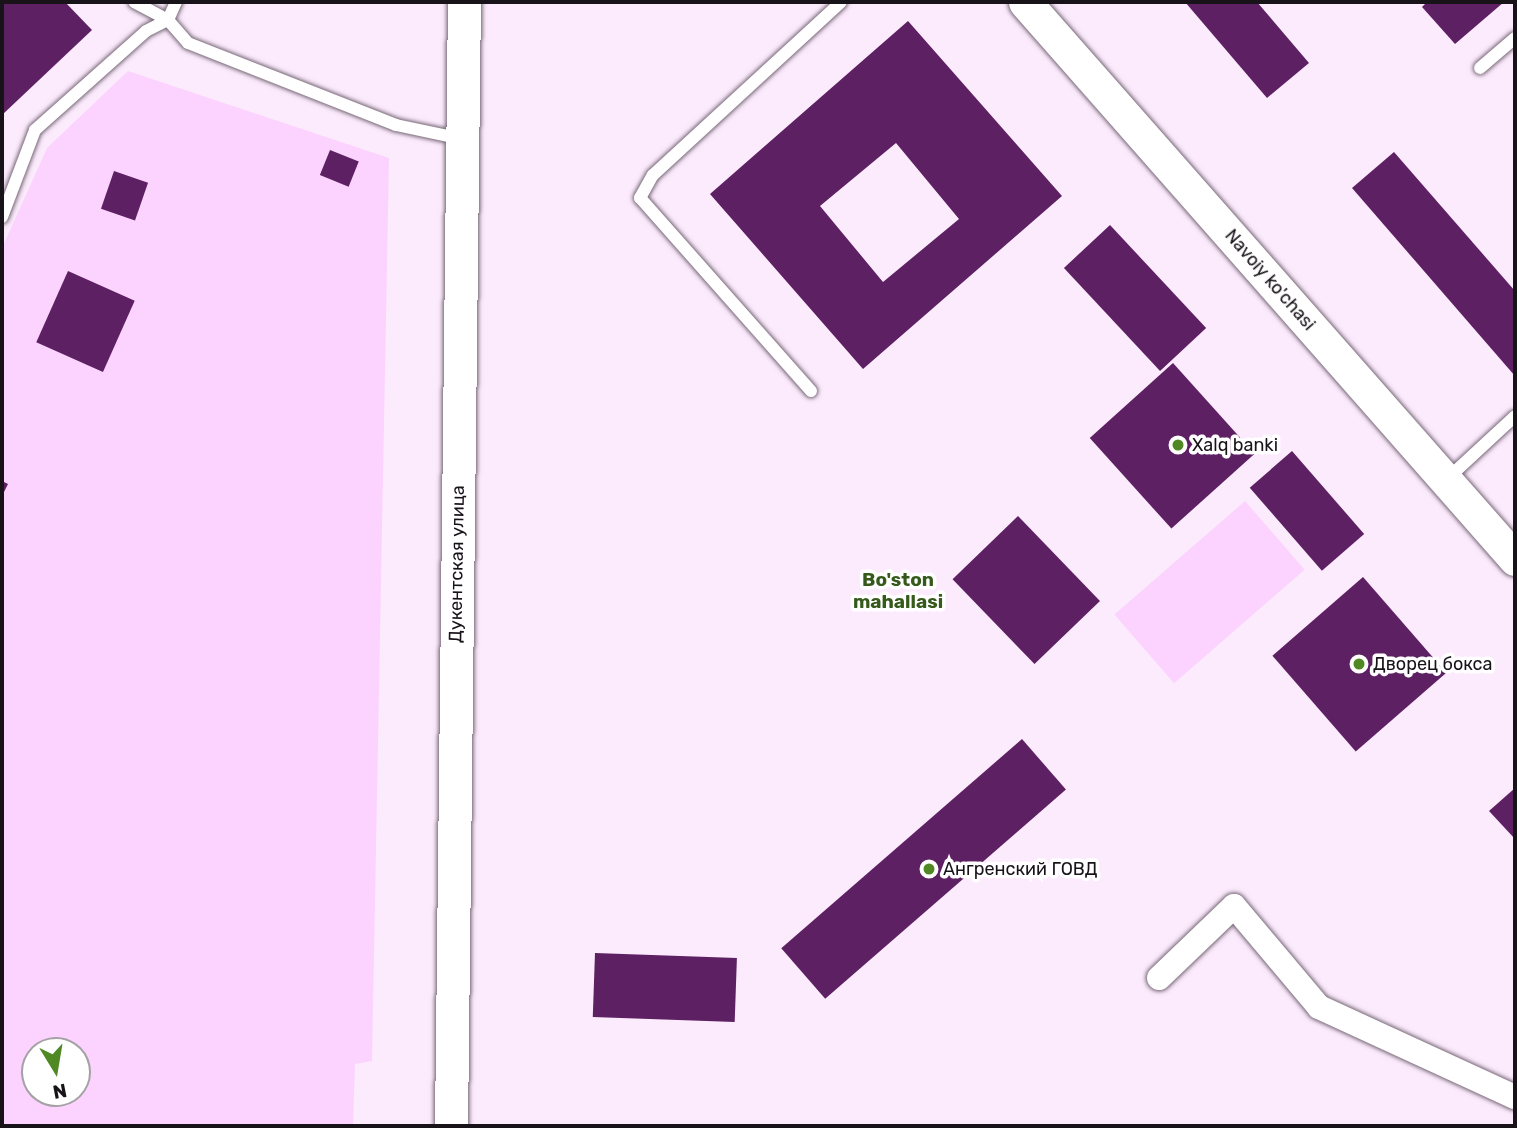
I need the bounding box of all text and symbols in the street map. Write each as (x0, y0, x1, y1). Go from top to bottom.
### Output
street label: Navoiy ko'chasi (1220, 225, 1320, 335)
place label: Xalq banki (1192, 434, 1278, 456)
marker: Xalq banki (1170, 437, 1186, 453)
street label: Дукентская улица (445, 485, 469, 643)
district label: Bo'ston mahallasi (853, 569, 943, 613)
place label: Дворец бокса (1373, 653, 1492, 675)
marker: Дворец бокса (1351, 656, 1367, 672)
place label: Ангpенский ГОВД (943, 858, 1098, 880)
marker: Ангpенский ГОВД (921, 861, 937, 877)
north arrow (21, 1037, 91, 1107)
text: N (51, 1079, 69, 1104)

